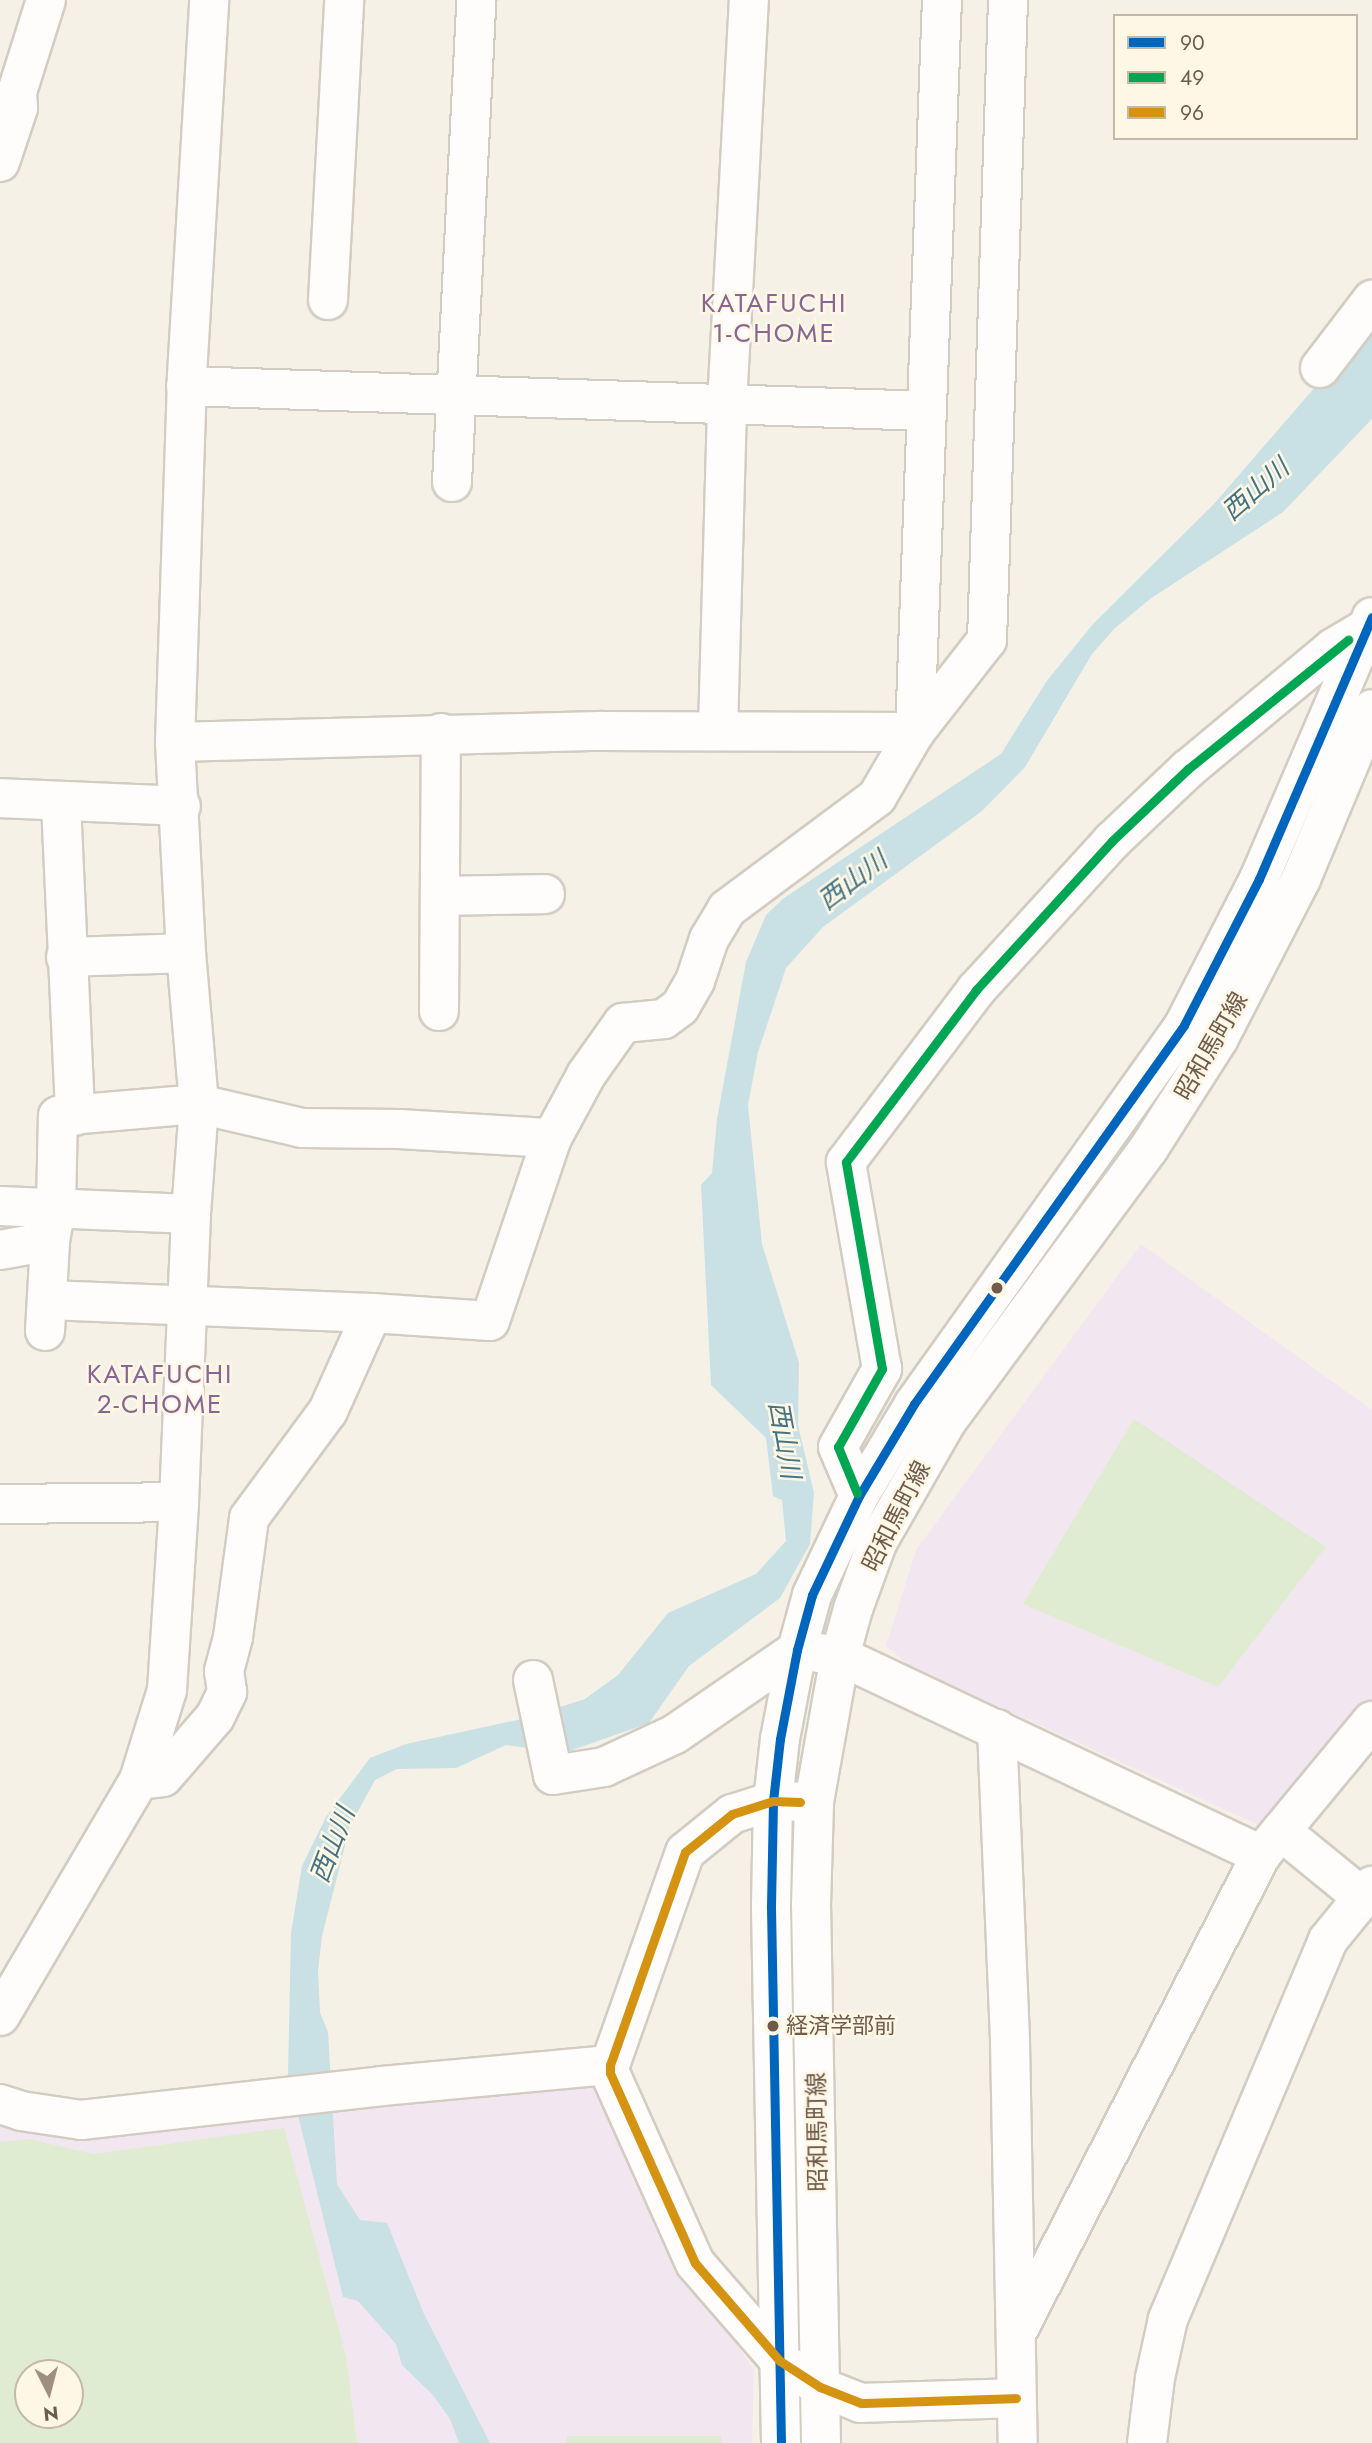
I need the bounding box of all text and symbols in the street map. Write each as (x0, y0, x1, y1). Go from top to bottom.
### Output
legend (1113, 14, 1358, 140)
text: 90 (1180, 28, 1205, 58)
text: 49 (1180, 63, 1204, 93)
text: 96 (1180, 98, 1204, 128)
district label: KATAFUCHI 1-CHOME (702, 288, 846, 350)
water label: 西山川 (1216, 453, 1296, 527)
water label: 西山川 (812, 845, 894, 917)
street label: 昭和馬町線 (1169, 987, 1253, 1105)
unlabelled marker (990, 1281, 1004, 1295)
district label: KATAFUCHI 2-CHOME (88, 1359, 232, 1420)
water label: 西山川 (762, 1399, 806, 1481)
street label: 昭和馬町線 (856, 1456, 936, 1576)
water label: 西山川 (304, 1803, 362, 1887)
place label: 経済学部前 (786, 2013, 896, 2039)
marker: 経済学部前 (766, 2019, 780, 2033)
street label: 昭和馬町線 (802, 2072, 832, 2192)
north arrow (14, 2359, 84, 2429)
text: N (42, 2399, 60, 2428)

